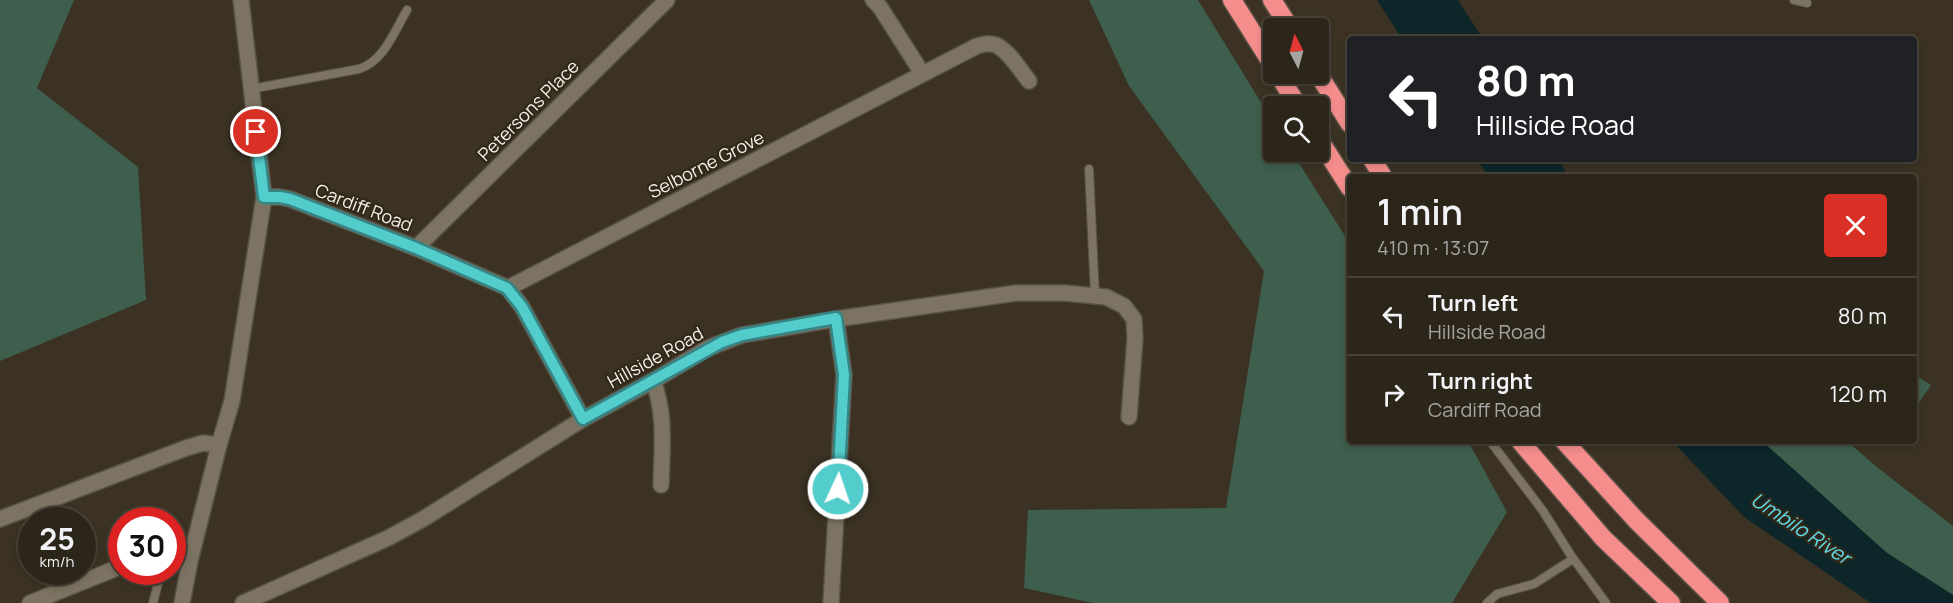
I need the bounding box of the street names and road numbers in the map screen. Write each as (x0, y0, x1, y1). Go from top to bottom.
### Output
street label: Petersons Place (472, 54, 584, 166)
street label: Selborne Grove (644, 124, 768, 204)
street label: Cardiff Road (312, 177, 416, 237)
street label: Hillside Road (603, 321, 707, 393)

